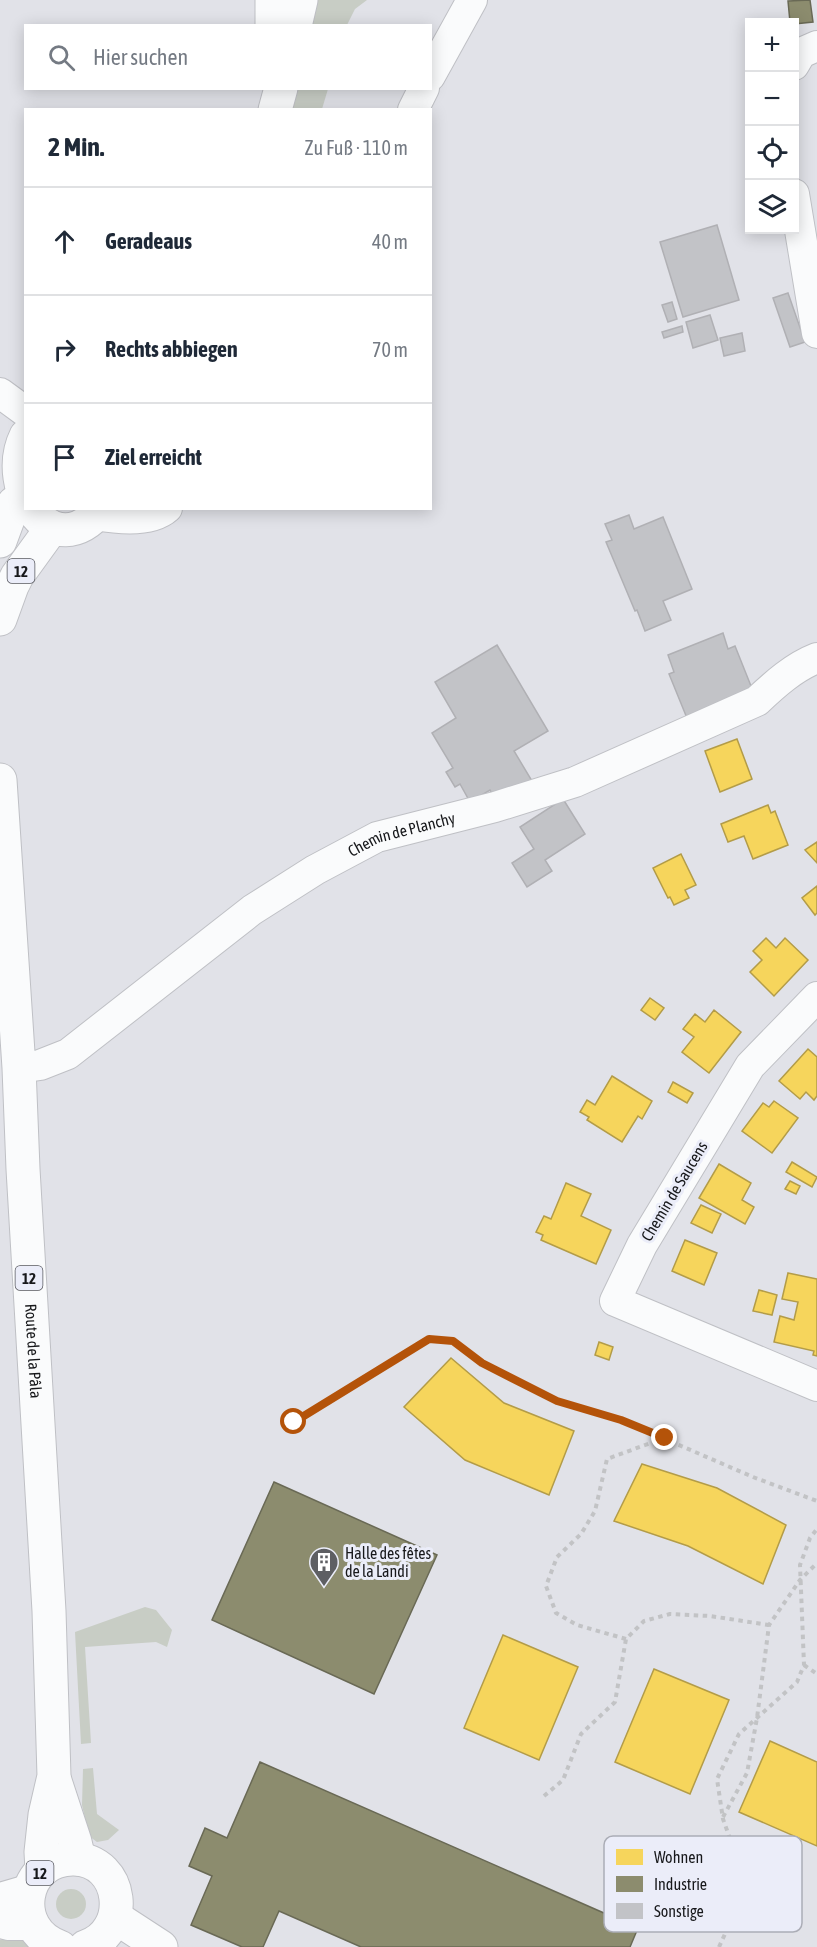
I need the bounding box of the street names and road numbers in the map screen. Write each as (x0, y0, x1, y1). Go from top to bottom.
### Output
road number: 12 (8, 559, 34, 583)
street label: Chemin de Planchy (345, 808, 458, 860)
street label: Chemin de Saucens (637, 1138, 711, 1244)
road number: 12 (15, 1266, 42, 1290)
street label: Route de la Pâla (22, 1303, 45, 1399)
road number: 12 (26, 1861, 54, 1885)

